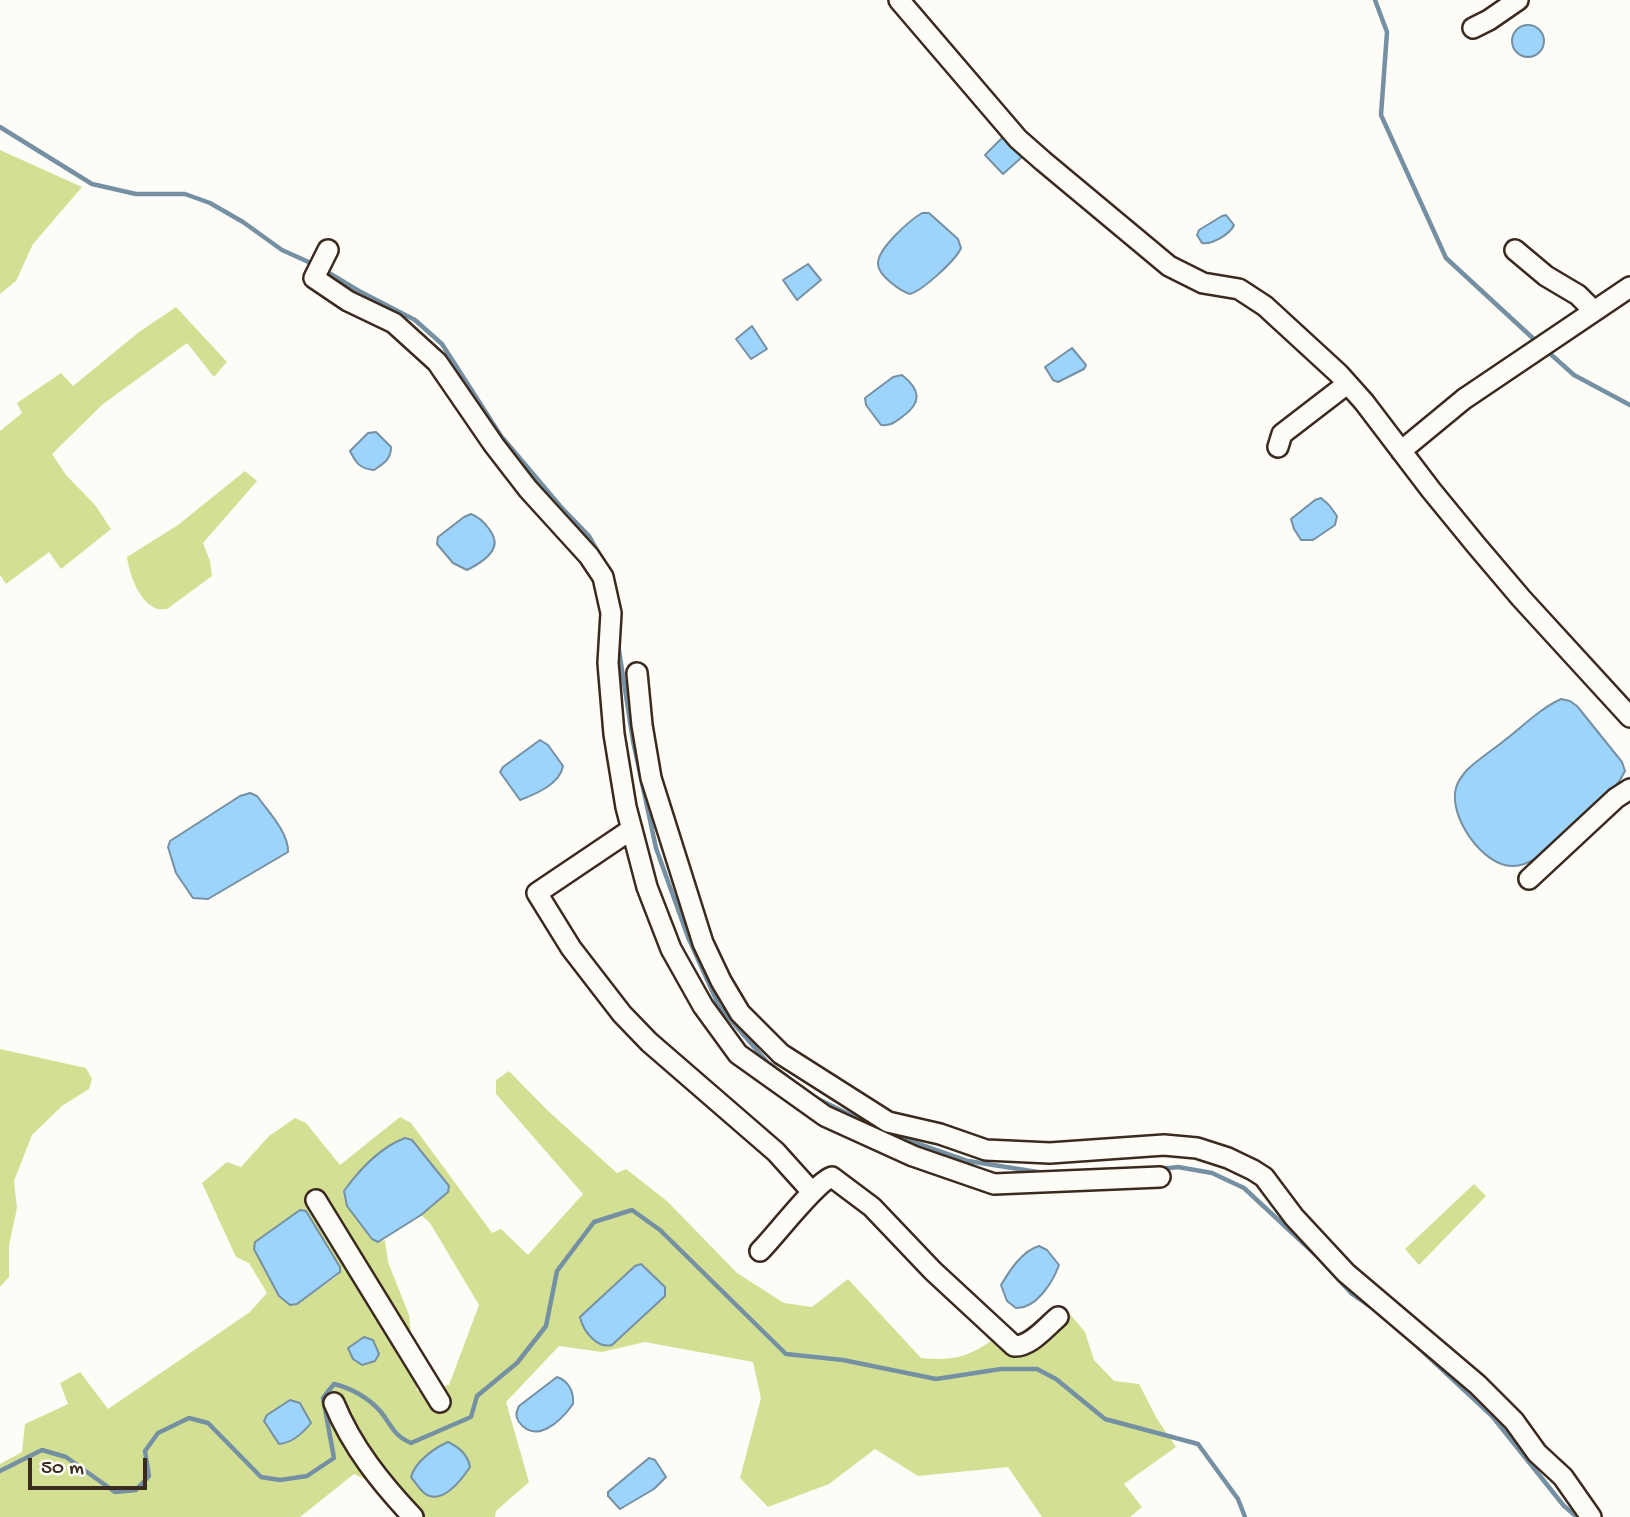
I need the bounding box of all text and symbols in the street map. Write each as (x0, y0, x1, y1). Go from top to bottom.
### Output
scale bar (32, 1444, 150, 1488)
text: 50 m (41, 1457, 84, 1482)

